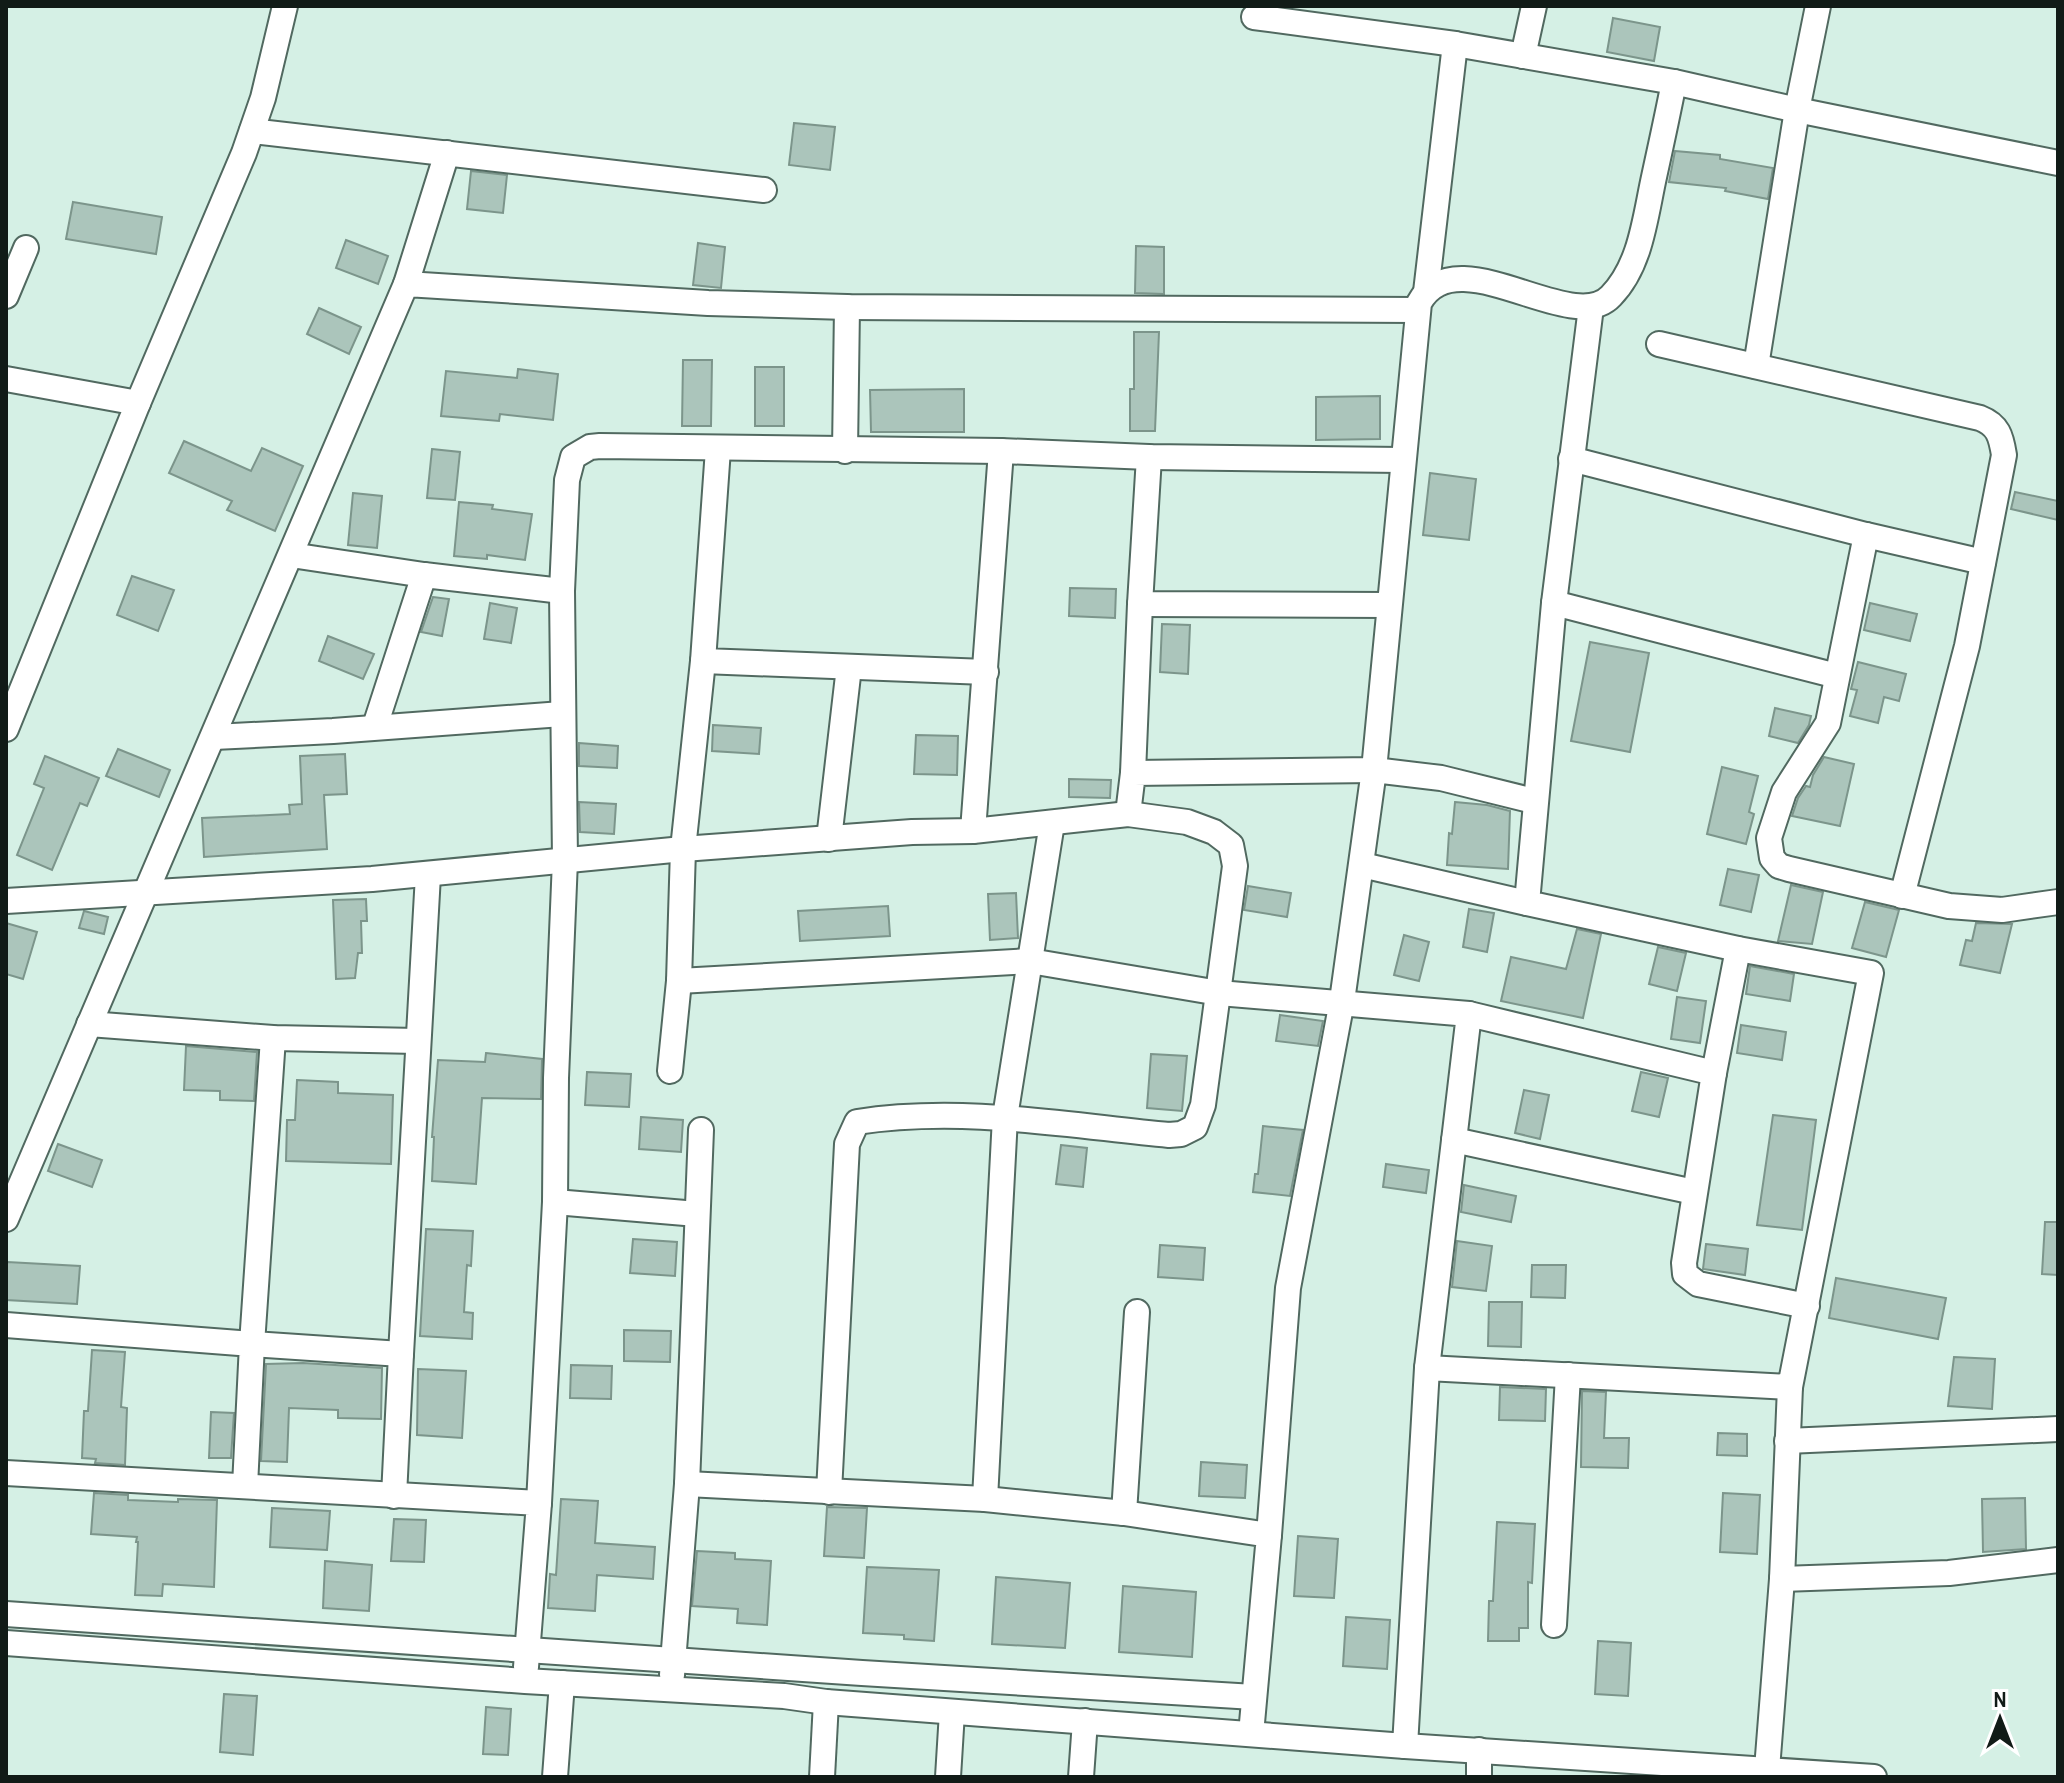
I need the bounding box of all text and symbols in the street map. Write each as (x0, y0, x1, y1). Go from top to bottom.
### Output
north arrow (1960, 1679, 2040, 1759)
text: N (1993, 1684, 2007, 1714)

